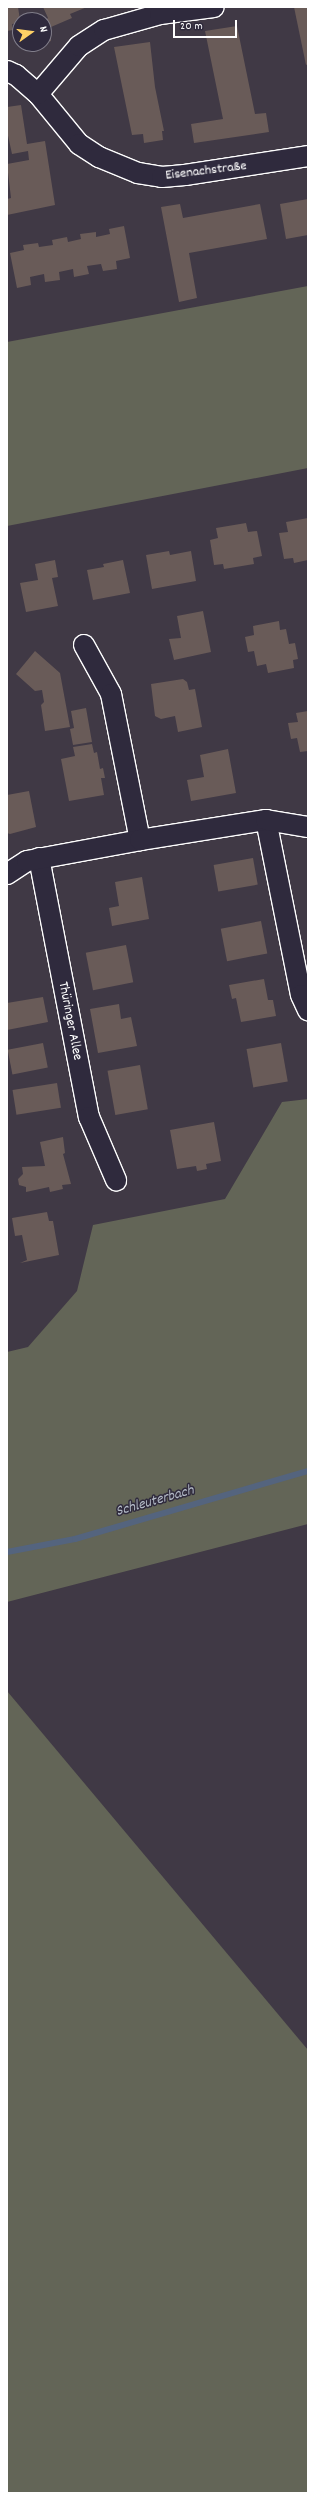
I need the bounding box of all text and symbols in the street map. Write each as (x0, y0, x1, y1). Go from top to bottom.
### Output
north arrow (12, 12, 52, 52)
scale bar (175, 12, 239, 38)
text: 20 m (180, 18, 203, 35)
text: N (34, 25, 51, 34)
street label: Eisenachstraße (164, 158, 248, 184)
street label: Thüringer Allee (54, 980, 86, 1062)
water label: Schleuterbach (114, 1482, 196, 1522)

